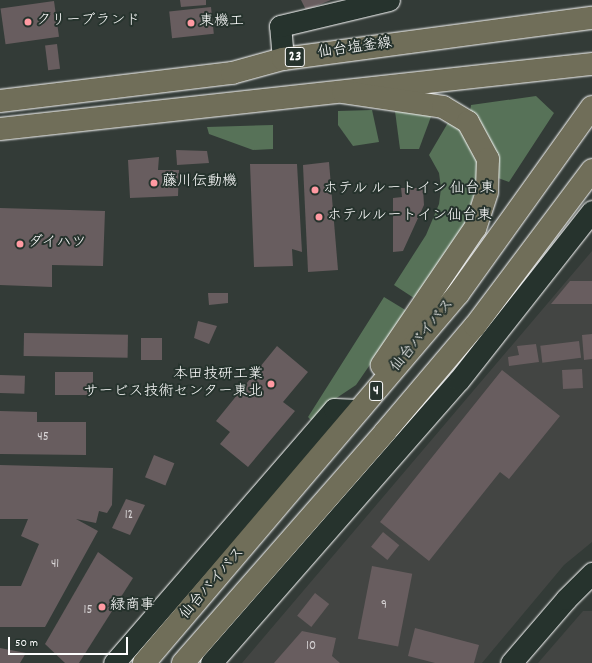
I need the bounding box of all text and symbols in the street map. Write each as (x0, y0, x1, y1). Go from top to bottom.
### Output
place label: クリーブランド (36, 13, 141, 31)
place label: 東機工 (199, 14, 244, 32)
marker: クリーブランド (23, 17, 33, 27)
marker: 東機工 (186, 18, 196, 28)
street label: 仙台塩釜線 (317, 35, 393, 63)
road number: 23 (284, 45, 306, 69)
place label: 藤川伝動機 (162, 174, 237, 192)
marker: 藤川伝動機 (149, 178, 159, 188)
place label: ホテル ルートイン 仙台東 (323, 181, 495, 199)
marker: ホテル ルートイン 仙台東 (310, 185, 320, 195)
place label: ホテルルートイン仙台東 (327, 208, 493, 226)
marker: ホテルルートイン仙台東 (314, 212, 324, 222)
place label: ダイハツ (28, 235, 88, 253)
marker: ダイハツ (15, 239, 25, 249)
street label: 仙台バイパス (387, 296, 459, 376)
place label: 本田技研工業 サービス技術センター東北 (83, 366, 263, 401)
marker: 本田技研工業 サービス技術センター東北 (266, 379, 276, 389)
road number: 4 (369, 379, 383, 403)
house number: 45 (37, 430, 49, 446)
house number: 12 (125, 508, 133, 524)
street label: 仙台バイパス (177, 544, 249, 624)
house number: 41 (51, 557, 59, 573)
place label: 緑商事 (110, 598, 155, 616)
house number: 9 (381, 598, 387, 614)
marker: 緑商事 (97, 602, 107, 612)
house number: 15 (84, 603, 92, 619)
scale bar (10, 629, 130, 655)
text: 50 m (15, 635, 38, 652)
house number: 10 (306, 639, 316, 655)

